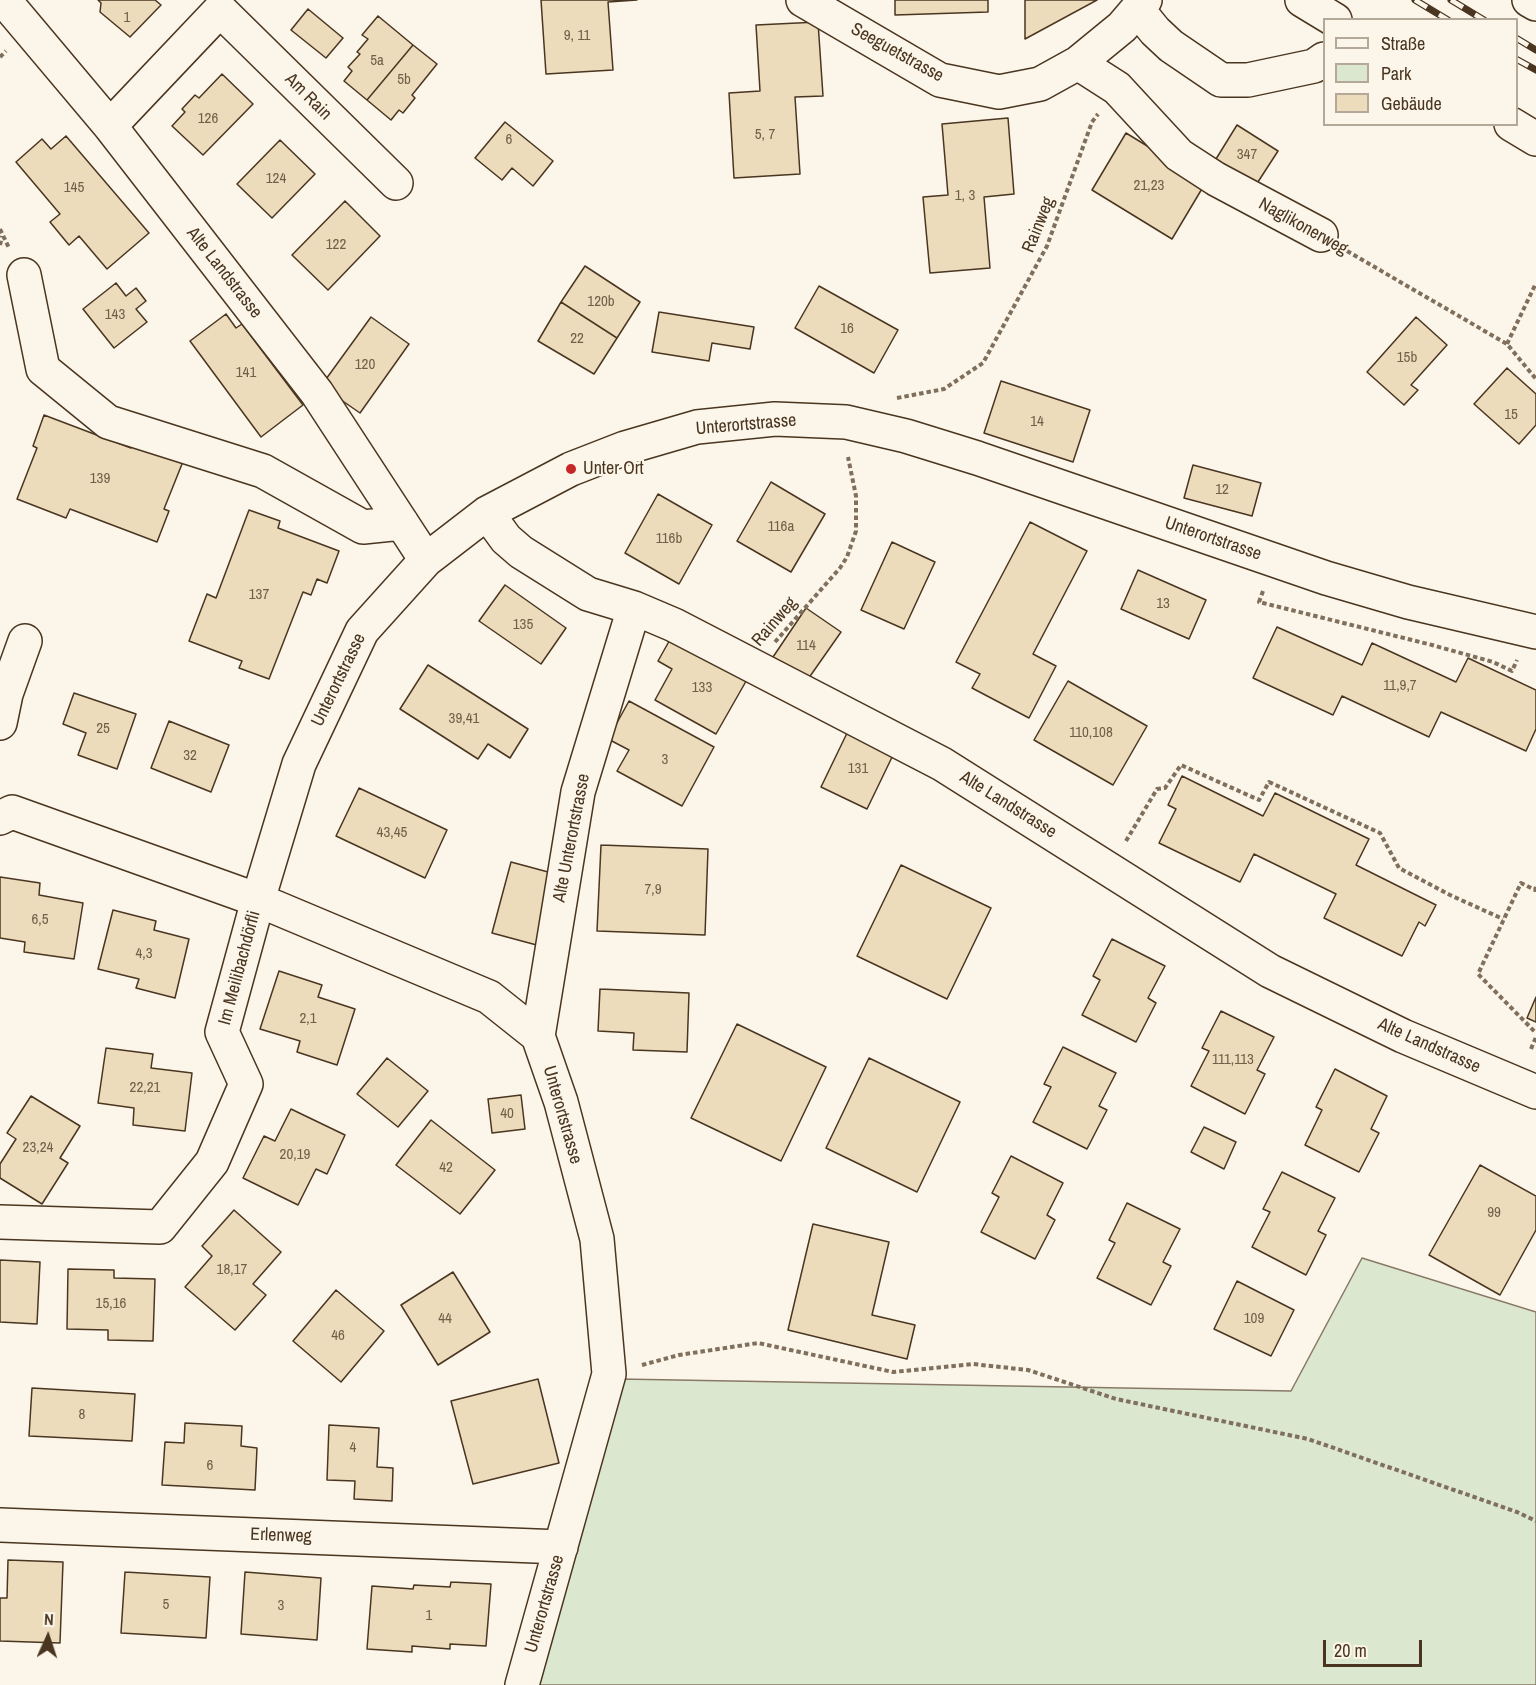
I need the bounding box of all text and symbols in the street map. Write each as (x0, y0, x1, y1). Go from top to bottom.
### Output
house number: 1 (124, 9, 130, 27)
legend (1323, 18, 1518, 126)
street label: Seeguetstrasse (847, 19, 947, 87)
house number: 9, 11 (564, 27, 590, 45)
text: Straße (1381, 31, 1425, 56)
house number: 5a (370, 52, 384, 70)
text: Park (1381, 61, 1411, 86)
street label: Am Rain (280, 69, 336, 125)
house number: 5b (397, 71, 411, 89)
text: Gebäude (1381, 91, 1442, 116)
house number: 126 (198, 110, 218, 128)
house number: 5, 7 (755, 126, 775, 144)
house number: 6 (506, 131, 512, 149)
house number: 347 (1237, 146, 1257, 164)
house number: 124 (266, 170, 286, 188)
house number: 21,23 (1134, 177, 1164, 195)
house number: 145 (64, 179, 84, 197)
house number: 1, 3 (955, 187, 975, 205)
street label: Rainweg (1018, 194, 1060, 256)
street label: Naglikonerweg (1255, 194, 1351, 260)
street label: Alte Landstrasse (182, 223, 266, 323)
house number: 122 (326, 236, 346, 254)
house number: 120b (587, 293, 615, 311)
house number: 143 (105, 306, 125, 324)
house number: 16 (840, 320, 854, 338)
house number: 22 (570, 330, 584, 348)
house number: 15b (1397, 349, 1417, 367)
house number: 120 (355, 356, 375, 374)
house number: 141 (236, 364, 256, 382)
house number: 15 (1504, 406, 1518, 424)
street label: Unterortstrasse (695, 410, 797, 440)
house number: 14 (1030, 413, 1044, 431)
place label: Unter Ort (583, 458, 644, 480)
marker: Unter Ort (564, 462, 578, 476)
house number: 139 (90, 470, 110, 488)
house number: 12 (1215, 481, 1229, 499)
street label: Unterortstrasse (1162, 512, 1264, 566)
house number: 116a (768, 518, 794, 536)
house number: 116b (656, 530, 682, 548)
house number: 137 (249, 586, 269, 604)
street label: Rainweg (748, 593, 802, 651)
house number: 13 (1156, 595, 1170, 613)
house number: 135 (513, 616, 533, 634)
street label: Unterortstrasse (307, 630, 371, 730)
house number: 114 (796, 637, 816, 655)
house number: 11,9,7 (1383, 677, 1417, 695)
house number: 133 (692, 679, 712, 697)
house number: 39,41 (449, 710, 479, 728)
house number: 25 (96, 720, 110, 738)
house number: 110,108 (1069, 724, 1113, 742)
house number: 32 (183, 747, 197, 765)
house number: 3 (662, 751, 668, 769)
house number: 131 (848, 760, 868, 778)
street label: Alte Landstrasse (956, 767, 1060, 843)
street label: Alte Unterortstrasse (549, 772, 595, 904)
house number: 43,45 (377, 824, 407, 842)
house number: 7,9 (644, 881, 662, 899)
street label: Im Meilibachdörfli (214, 909, 266, 1027)
house number: 6,5 (31, 911, 49, 929)
house number: 4,3 (135, 945, 153, 963)
house number: 2,1 (299, 1010, 317, 1028)
street label: Alte Landstrasse (1374, 1014, 1484, 1078)
house number: 111,113 (1212, 1051, 1254, 1069)
street label: Unterortstrasse (538, 1064, 586, 1166)
house number: 22,21 (130, 1079, 160, 1097)
house number: 40 (500, 1105, 514, 1123)
house number: 23,24 (23, 1139, 53, 1157)
house number: 20,19 (280, 1146, 310, 1164)
house number: 42 (439, 1159, 453, 1177)
house number: 99 (1487, 1204, 1501, 1222)
house number: 18,17 (217, 1261, 247, 1279)
house number: 15,16 (96, 1295, 126, 1313)
house number: 44 (438, 1310, 452, 1328)
house number: 109 (1244, 1310, 1264, 1328)
house number: 46 (331, 1327, 345, 1345)
house number: 8 (79, 1406, 85, 1424)
house number: 4 (350, 1439, 356, 1457)
house number: 6 (207, 1457, 213, 1475)
street label: Erlenweg (250, 1524, 312, 1548)
street label: Unterortstrasse (521, 1553, 569, 1655)
house number: 5 (163, 1596, 169, 1614)
house number: 3 (278, 1597, 284, 1615)
north arrow (18, 1607, 78, 1667)
house number: 1 (426, 1607, 432, 1625)
text: N (44, 1608, 54, 1630)
scale bar (1326, 1628, 1425, 1666)
text: 20 m (1334, 1638, 1367, 1663)

